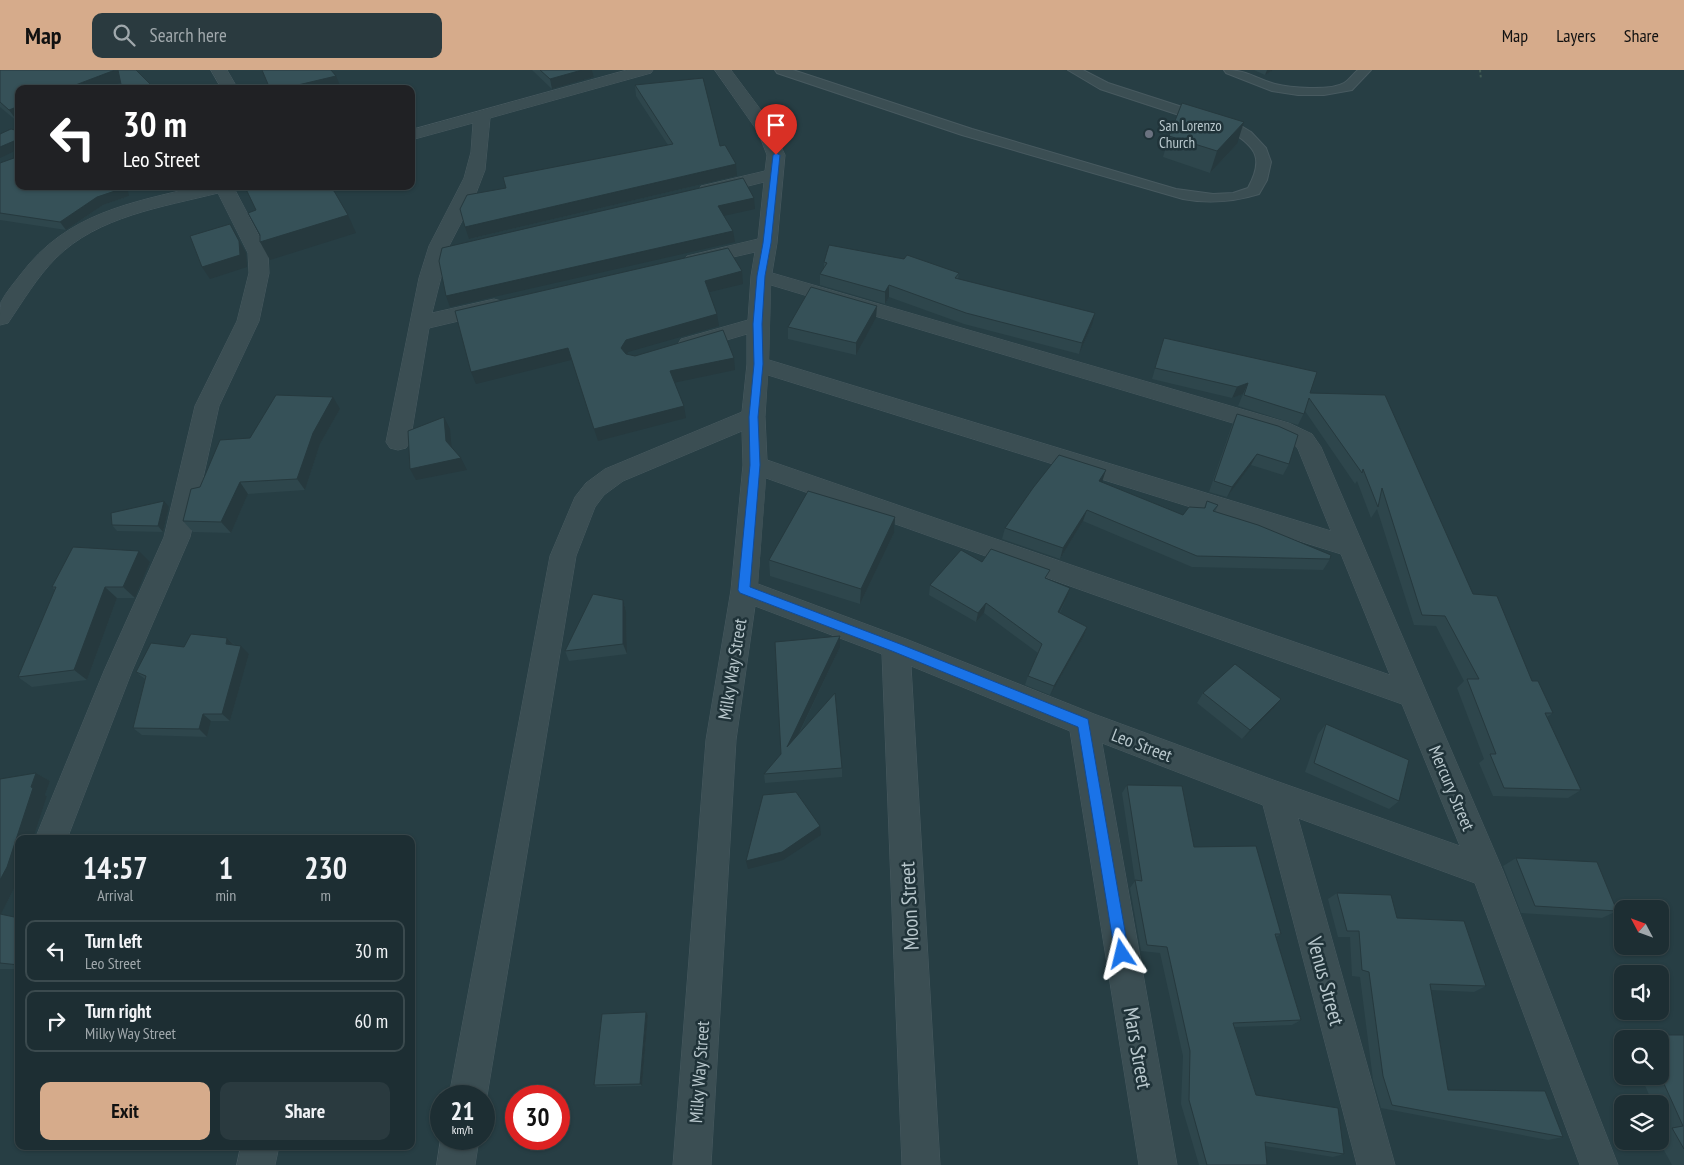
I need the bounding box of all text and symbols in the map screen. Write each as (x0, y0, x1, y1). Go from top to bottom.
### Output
search box (92, 13, 442, 58)
text: Map (25, 20, 62, 51)
icon: search (110, 21, 138, 49)
text: Search here (150, 23, 227, 47)
text: Map (1502, 24, 1528, 47)
text: Layers (1556, 24, 1596, 47)
text: Share (1624, 24, 1659, 47)
text: 30 m (123, 101, 187, 147)
pin (755, 104, 797, 155)
icon: left (40, 105, 105, 170)
icon: arrive (762, 111, 790, 139)
place label: San Lorenzo Church (1159, 116, 1222, 152)
marker: San Lorenzo Church (1143, 128, 1155, 140)
text: Leo Street (123, 145, 200, 173)
street label: Milky Way Street (713, 617, 751, 721)
street label: Leo Street (1109, 723, 1175, 767)
street label: Mercury Street (1424, 742, 1480, 834)
text: 14:57 (83, 848, 148, 887)
text: 1 (219, 848, 233, 887)
text: 230 (304, 848, 347, 887)
street label: Moon Street (893, 861, 925, 951)
text: Arrival (97, 885, 133, 905)
text: min (215, 885, 236, 905)
text: m (320, 885, 331, 905)
north arrow (1614, 900, 1669, 955)
map controls (1614, 900, 1669, 1150)
position arrow (1095, 927, 1147, 979)
text: Turn left (85, 929, 142, 953)
street label: Venus Street (1301, 933, 1351, 1029)
icon: left (42, 937, 70, 965)
text: 30 m (355, 939, 388, 963)
text: Leo Street (85, 953, 141, 973)
button: sound (1614, 965, 1669, 1020)
text: Turn right (85, 999, 151, 1023)
street label: Mars Street (1118, 1005, 1159, 1091)
icon: right (42, 1007, 70, 1035)
text: 60 m (355, 1009, 388, 1033)
street label: Milky Way Street (684, 1020, 714, 1124)
text: Milky Way Street (85, 1023, 176, 1043)
button: search (1614, 1030, 1669, 1085)
button: Exit (40, 1082, 210, 1140)
button: Share (220, 1082, 390, 1140)
speed limit sign: 30 (505, 1085, 570, 1150)
text: 21 (451, 1095, 474, 1127)
button: layers (1614, 1095, 1669, 1150)
text: km/h (452, 1122, 473, 1137)

